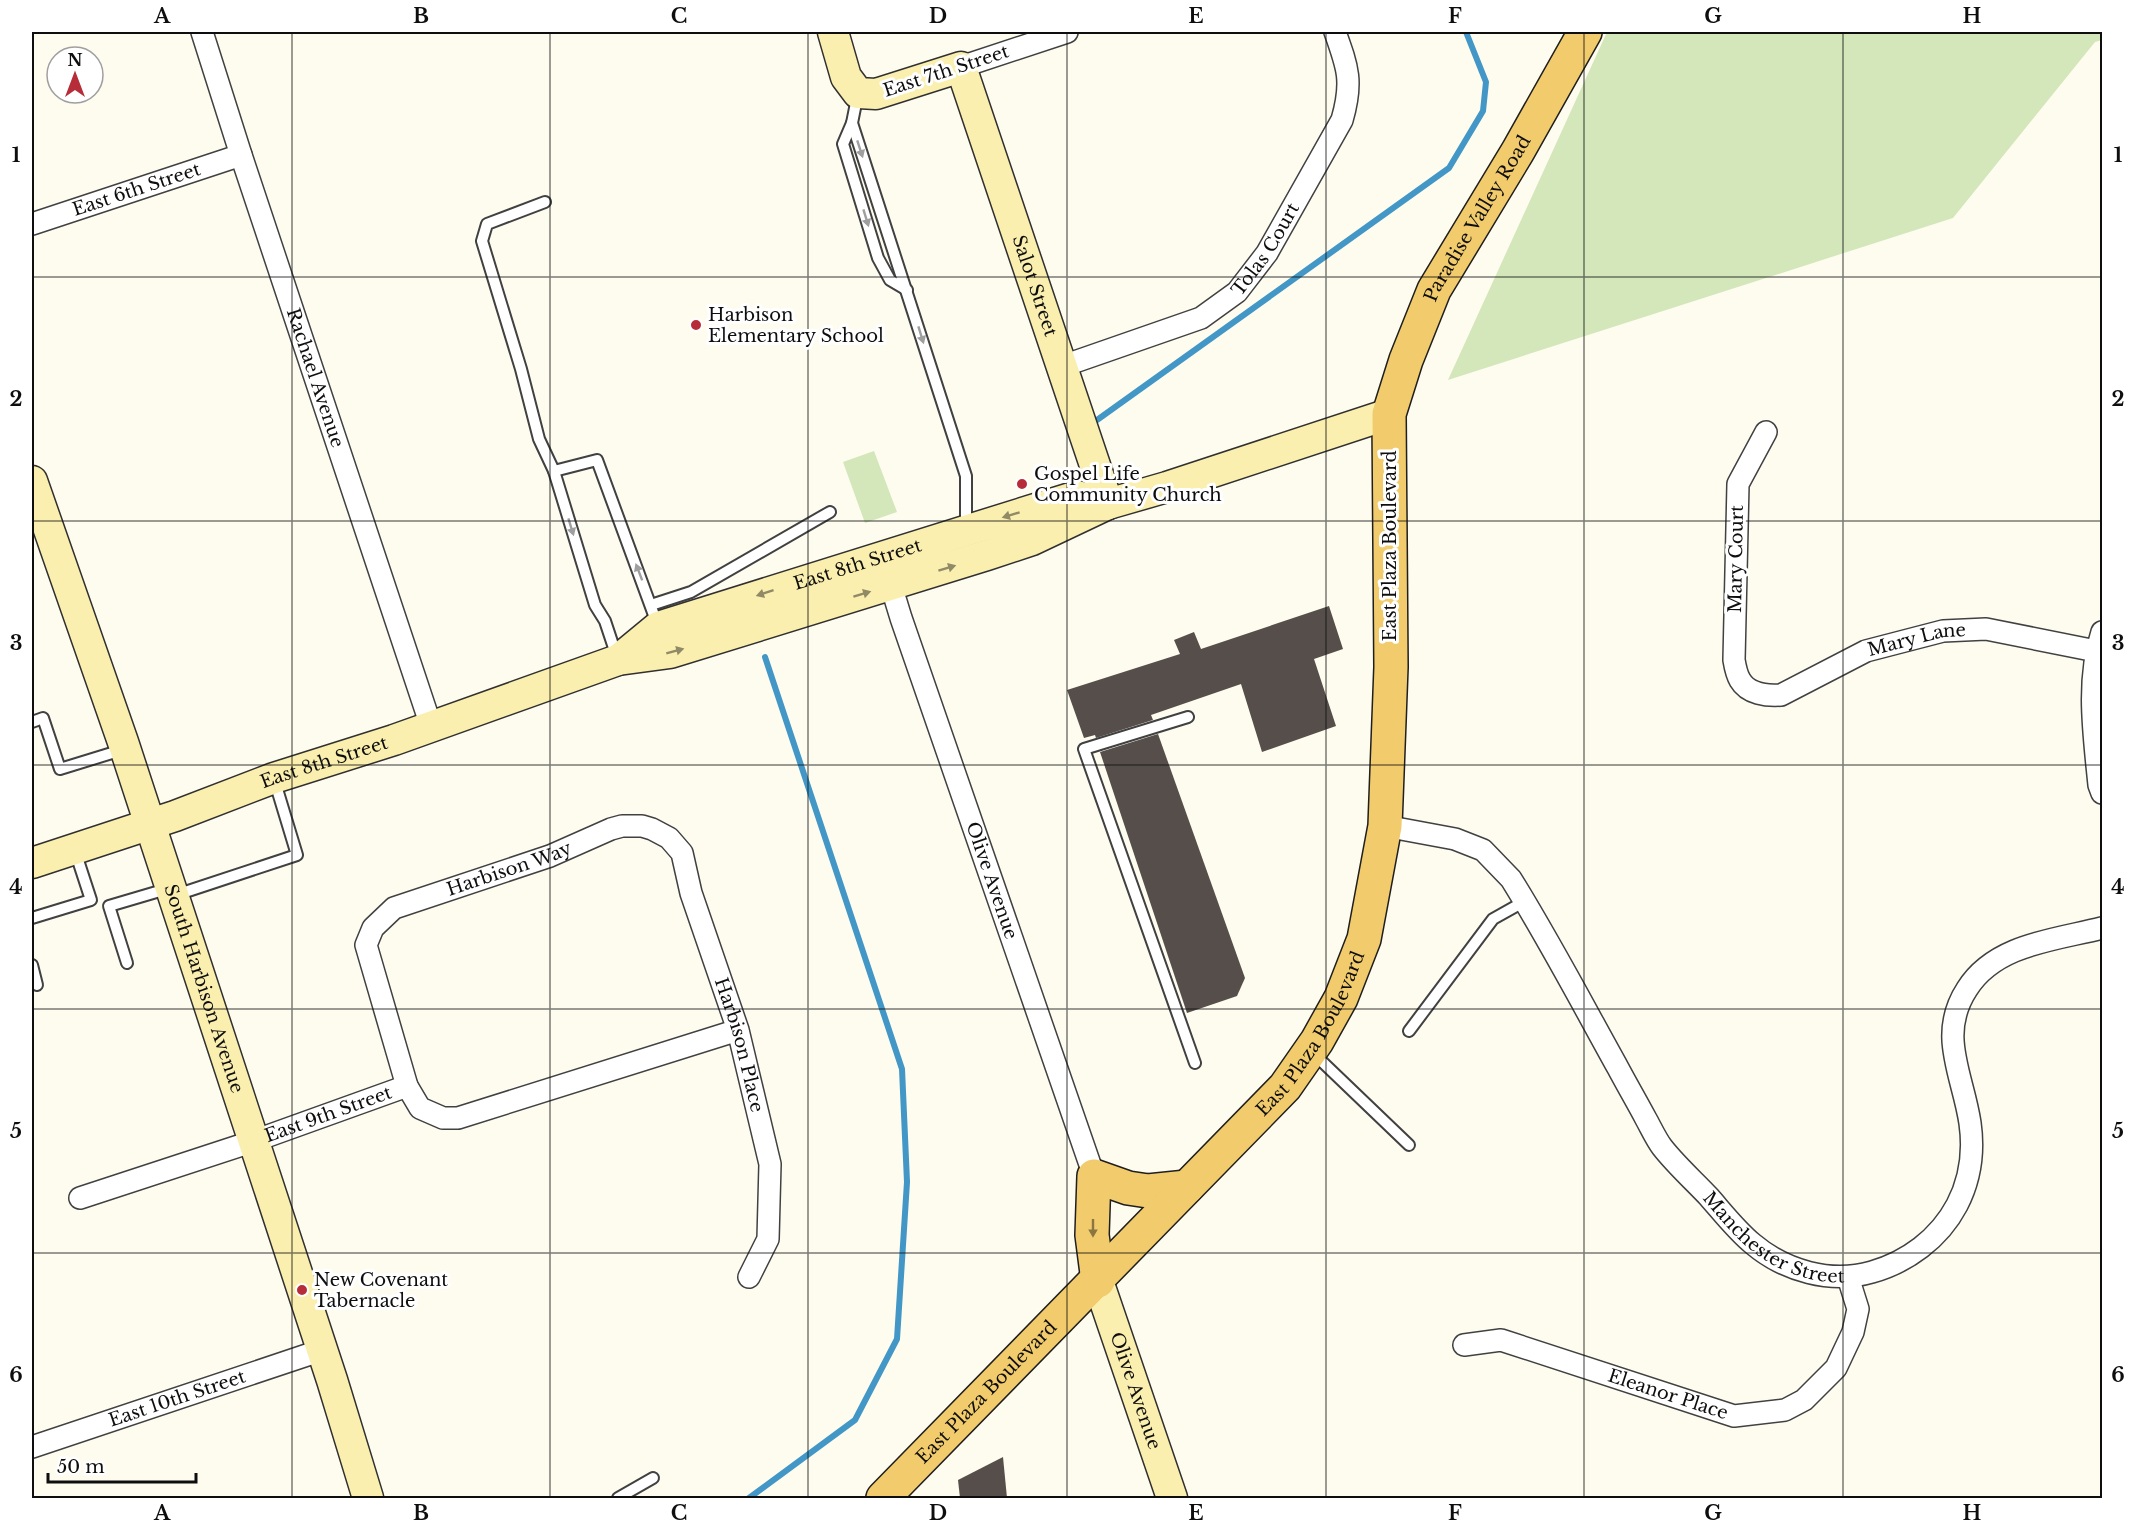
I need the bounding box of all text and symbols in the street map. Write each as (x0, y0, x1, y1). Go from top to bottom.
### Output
text: A (153, 4, 171, 28)
text: B (413, 4, 429, 28)
text: C (671, 4, 687, 28)
text: D (929, 4, 947, 28)
text: E (1188, 4, 1204, 28)
text: F (1448, 4, 1462, 28)
text: G (1704, 4, 1722, 28)
text: H (1963, 4, 1982, 28)
street label: East 7th Street (880, 40, 1012, 102)
north arrow (45, 45, 105, 105)
text: N (67, 50, 83, 70)
street label: Paradise Valley Road (1419, 132, 1536, 305)
one-way arrow (856, 140, 866, 158)
text: 1 (12, 143, 21, 167)
text: 1 (2114, 143, 2123, 167)
street label: East 6th Street (70, 158, 203, 221)
street label: Tolas Court (1227, 199, 1304, 300)
one-way arrow (862, 209, 871, 227)
street label: Salot Street (1007, 232, 1062, 340)
place label: Harbison Elementary School (708, 304, 884, 347)
street label: Rachael Avenue (282, 305, 349, 450)
marker: Harbison Elementary School (689, 318, 703, 332)
one-way arrow (917, 326, 926, 344)
text: 2 (9, 387, 23, 411)
text: 2 (2111, 387, 2125, 411)
street label: East Plaza Boulevard (1379, 450, 1401, 642)
place label: Gospel Life Community Church (1034, 463, 1222, 506)
marker: Gospel Life Community Church (1015, 477, 1029, 491)
street label: Mary Court (1724, 505, 1748, 613)
one-way arrow (1002, 511, 1020, 520)
one-way arrow (567, 518, 576, 536)
street label: East 8th Street (791, 534, 924, 595)
one-way arrow (633, 562, 643, 580)
one-way arrow (938, 563, 956, 572)
one-way arrow (756, 589, 774, 598)
one-way arrow (853, 589, 871, 598)
street label: Mary Lane (1865, 619, 1966, 661)
text: 3 (10, 631, 22, 655)
text: 3 (2112, 631, 2124, 655)
one-way arrow (666, 646, 684, 655)
street label: East 8th Street (257, 732, 391, 793)
street label: Olive Avenue (961, 819, 1022, 942)
street label: Harbison Way (444, 837, 576, 901)
text: 4 (9, 875, 23, 899)
text: 4 (2111, 875, 2125, 899)
street label: South Harbison Avenue (159, 881, 248, 1096)
street label: East Plaza Boulevard (1252, 948, 1369, 1121)
street label: Harbison Place (710, 975, 768, 1114)
street label: East 9th Street (262, 1081, 395, 1147)
text: 5 (10, 1119, 22, 1143)
text: 5 (2112, 1119, 2124, 1143)
street label: Manchester Street (1698, 1187, 1845, 1288)
one-way arrow (1088, 1219, 1098, 1238)
place label: New Covenant Tabernacle (314, 1269, 448, 1312)
marker: New Covenant Tabernacle (295, 1283, 309, 1297)
street label: East Plaza Boulevard (912, 1316, 1061, 1468)
street label: Olive Avenue (1105, 1329, 1166, 1452)
text: 6 (9, 1363, 23, 1387)
text: 6 (2111, 1363, 2125, 1387)
street label: East 10th Street (106, 1365, 248, 1432)
street label: Eleanor Place (1605, 1365, 1731, 1424)
scale bar (48, 1446, 196, 1484)
text: 50 m (57, 1456, 105, 1478)
text: A (153, 1501, 171, 1525)
text: B (413, 1501, 429, 1525)
text: C (671, 1501, 687, 1525)
text: D (929, 1501, 947, 1525)
text: E (1188, 1501, 1204, 1525)
text: F (1448, 1501, 1462, 1525)
text: G (1704, 1501, 1722, 1525)
text: H (1963, 1501, 1982, 1525)

